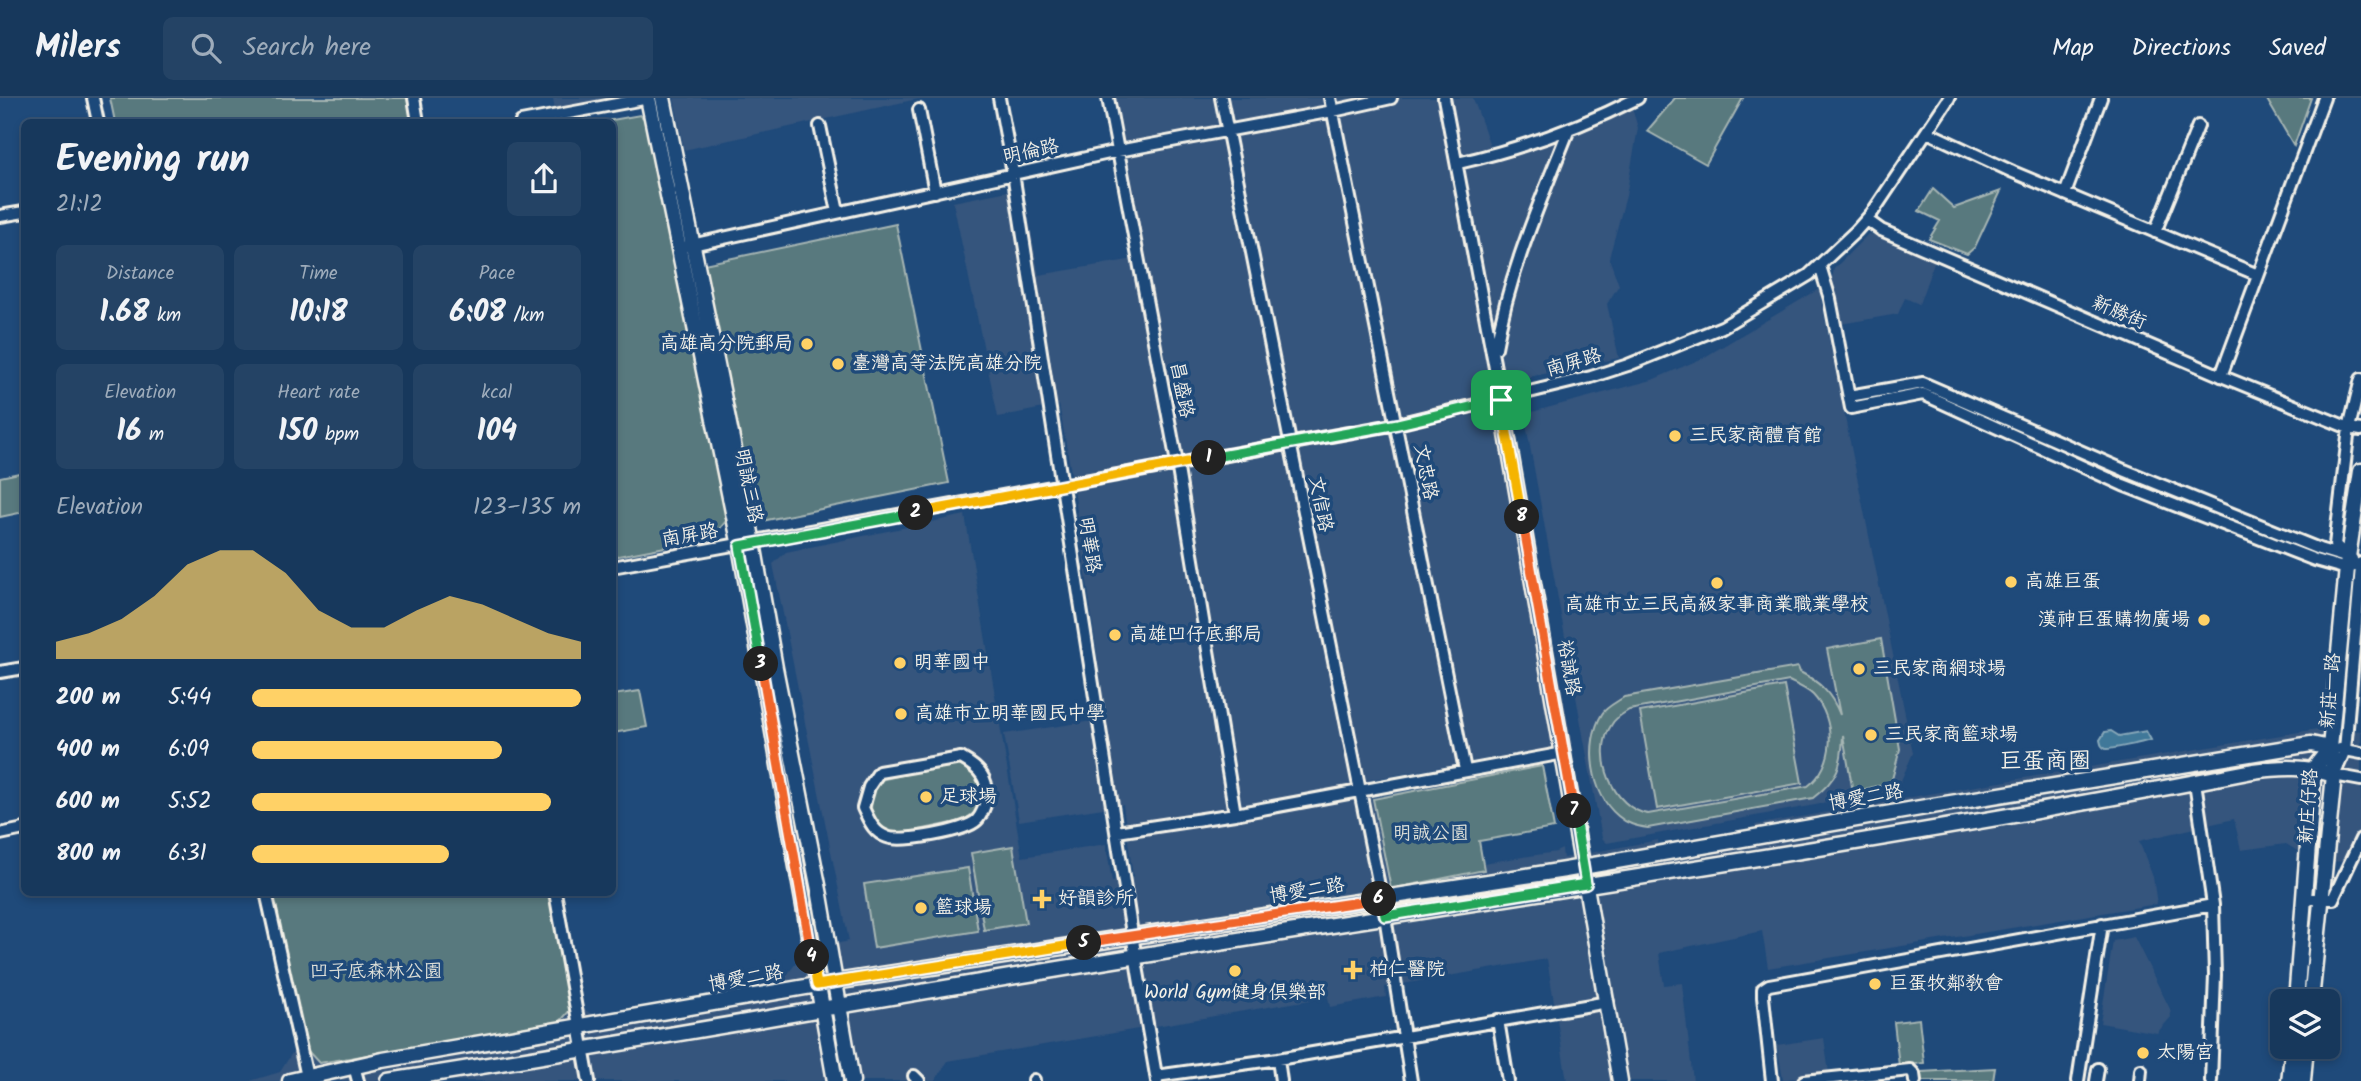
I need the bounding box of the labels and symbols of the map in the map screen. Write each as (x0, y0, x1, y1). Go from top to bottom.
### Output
street label: 明倫路 (1000, 131, 1062, 173)
street label: 新勝街 (2087, 288, 2151, 338)
place label: 高雄高分院郵局 (660, 329, 793, 359)
marker: 高雄高分院郵局 (799, 336, 815, 352)
street label: 南屏路 (1542, 341, 1606, 385)
place label: 臺灣高等法院高雄分院 (852, 349, 1042, 379)
marker: 臺灣高等法院高雄分院 (830, 356, 846, 372)
street label: 昌盛路 (1161, 359, 1201, 421)
pin (1471, 370, 1531, 430)
place label: 三民家商體育館 (1689, 421, 1822, 451)
marker: 三民家商體育館 (1667, 428, 1683, 444)
pin: 1 (1192, 440, 1226, 476)
street label: 文忠路 (1405, 441, 1445, 503)
street label: 明誠三路 (726, 446, 770, 526)
street label: 文信路 (1300, 473, 1340, 535)
pin: 2 (898, 496, 934, 530)
pin: 8 (1504, 500, 1540, 534)
street label: 明華路 (1070, 514, 1108, 576)
street label: 南屏路 (659, 516, 721, 556)
place label: 高雄巨蛋 (2025, 567, 2101, 597)
marker: 高雄巨蛋 (2003, 574, 2019, 590)
marker: 高雄市立三民高級家事商業職業學校 (1709, 575, 1725, 591)
place label: 高雄市立三民高級家事商業職業學校 (1565, 590, 1869, 620)
place label: 漢神巨蛋購物廣場 (2038, 605, 2190, 635)
marker: 漢神巨蛋購物廣場 (2196, 612, 2212, 628)
place label: 高雄凹仔底郵局 (1129, 620, 1262, 650)
marker: 高雄凹仔底郵局 (1107, 627, 1123, 643)
street label: 裕誠路 (1548, 637, 1588, 699)
pin: 3 (744, 646, 778, 682)
place label: 明華國中 (914, 648, 990, 678)
street label: 新莊一路 (2313, 652, 2349, 730)
place label: 三民家商網球場 (1873, 654, 2006, 684)
marker: 明華國中 (892, 655, 908, 671)
marker: 三民家商網球場 (1851, 661, 1867, 677)
place label: 高雄市立明華國民中學 (915, 699, 1105, 729)
marker: 高雄市立明華國民中學 (893, 706, 909, 722)
place label: 三民家商籃球場 (1885, 720, 2018, 750)
marker: 三民家商籃球場 (1863, 727, 1879, 743)
district label: 巨蛋商圈 (1999, 744, 2091, 780)
street label: 新庄仔路 (2291, 767, 2327, 845)
street label: 博愛二路 (1826, 777, 1906, 819)
place label: 足球場 (940, 782, 997, 812)
marker: 足球場 (918, 789, 934, 805)
pin: 7 (1556, 794, 1592, 828)
park label: 明誠公園 (1393, 819, 1469, 849)
street label: 博愛二路 (1267, 870, 1347, 912)
pin: 6 (1362, 882, 1396, 916)
place label: 好韻診所 (1058, 884, 1134, 914)
marker: 好韻診所 (1032, 889, 1052, 909)
place label: 籃球場 (935, 893, 992, 923)
marker: 籃球場 (913, 900, 929, 916)
pin: 5 (1066, 926, 1102, 960)
pin: 4 (794, 940, 830, 974)
place label: 柏仁醫院 (1369, 955, 1445, 985)
park label: 凹子底森林公園 (309, 957, 443, 987)
street label: 博愛二路 (706, 958, 786, 1000)
marker: 柏仁醫院 (1343, 960, 1363, 980)
marker: World Gym健身俱樂部 (1227, 963, 1243, 979)
place label: 巨蛋牧鄰教會 (1889, 969, 2003, 999)
marker: 巨蛋牧鄰教會 (1867, 976, 1883, 992)
place label: World Gym健身俱樂部 (1144, 978, 1326, 1008)
place label: 太陽宮 (2157, 1038, 2214, 1068)
marker: 太陽宮 (2135, 1045, 2151, 1061)

